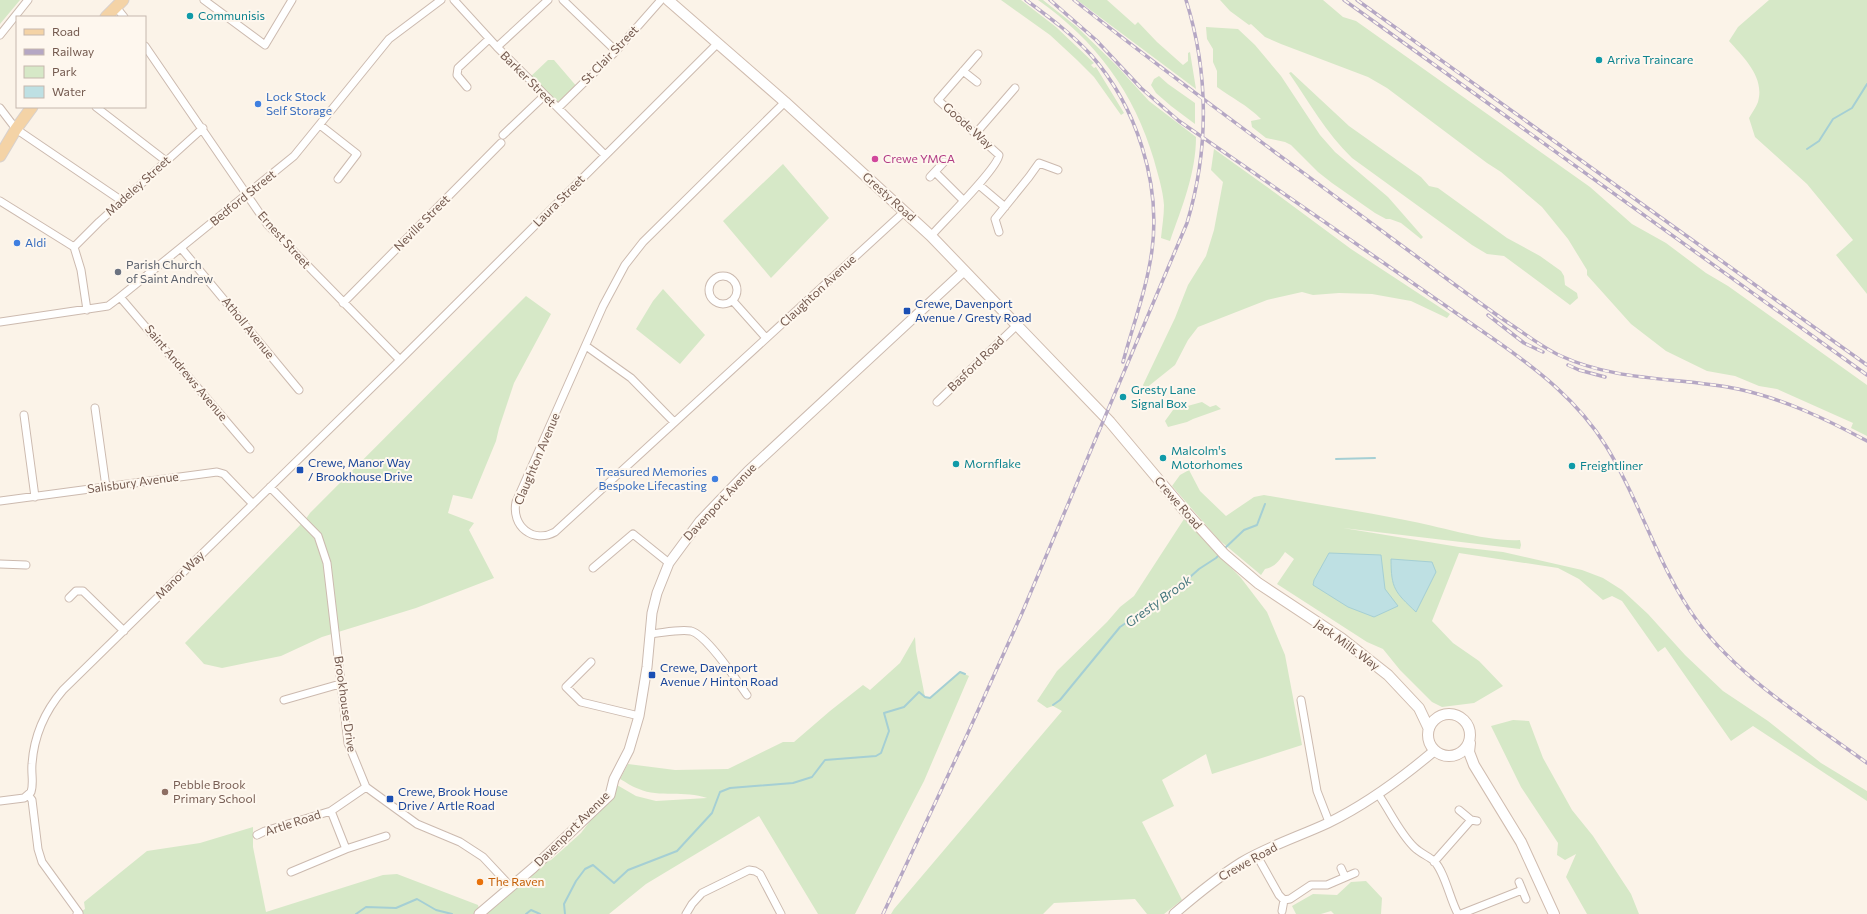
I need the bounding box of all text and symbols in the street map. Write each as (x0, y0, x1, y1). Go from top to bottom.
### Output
place label: Communisis (198, 8, 265, 22)
marker: Communisis (185, 11, 195, 21)
legend (16, 16, 146, 108)
street label: St Clair Street (578, 22, 641, 86)
text: Road (52, 24, 80, 38)
text: Railway (52, 44, 94, 58)
street label: Barker Street (498, 48, 559, 109)
place label: Arriva Traincare (1607, 52, 1693, 66)
marker: Arriva Traincare (1594, 55, 1604, 65)
text: Park (52, 64, 78, 78)
text: Water (52, 84, 86, 98)
place label: Lock Stock Self Storage (266, 89, 332, 117)
marker: Lock Stock Self Storage (253, 99, 263, 109)
street label: Goode Way (941, 99, 997, 151)
place label: Crewe YMCA (883, 151, 955, 165)
street label: Madeley Street (102, 152, 173, 218)
marker: Crewe YMCA (870, 154, 880, 164)
street label: Bedford Street (207, 166, 278, 228)
street label: Gresty Road (860, 169, 919, 224)
street label: Laura Street (530, 172, 587, 229)
street label: Neville Street (390, 191, 452, 253)
street label: Ernest Street (256, 208, 314, 271)
place label: Aldi (25, 235, 46, 249)
marker: Aldi (12, 238, 22, 248)
street label: Claughton Avenue (776, 251, 858, 329)
place label: Parish Church of Saint Andrew (126, 257, 213, 285)
marker: Parish Church of Saint Andrew (113, 267, 123, 277)
street label: Atholl Avenue (220, 294, 278, 361)
place label: Crewe, Davenport Avenue / Gresty Road (915, 296, 1032, 324)
marker: Crewe, Davenport Avenue / Gresty Road (902, 306, 912, 316)
street label: Saint Andrews Avenue (143, 322, 231, 423)
street label: Basford Road (944, 333, 1006, 394)
place label: Gresty Lane Signal Box (1131, 382, 1196, 410)
marker: Gresty Lane Signal Box (1118, 392, 1128, 402)
street label: Claughton Avenue (510, 410, 562, 507)
place label: Malcolm's Motorhomes (1171, 443, 1243, 471)
marker: Malcolm's Motorhomes (1158, 453, 1168, 463)
place label: Crewe, Manor Way / Brookhouse Drive (308, 455, 413, 483)
place label: Mornflake (964, 456, 1021, 470)
place label: Freightliner (1580, 458, 1643, 472)
marker: Mornflake (951, 459, 961, 469)
street label: Davenport Avenue (680, 460, 759, 543)
marker: Freightliner (1567, 461, 1577, 471)
place label: Treasured Memories Bespoke Lifecasting (596, 464, 707, 492)
marker: Crewe, Manor Way / Brookhouse Drive (295, 465, 305, 475)
street label: Salisbury Avenue (86, 469, 179, 495)
street label: Crewe Road (1152, 473, 1205, 532)
marker: Treasured Memories Bespoke Lifecasting (710, 474, 720, 484)
street label: Manor Way (152, 547, 207, 601)
water label: Gresty Brook (1122, 571, 1195, 630)
street label: Jack Mills Way (1312, 616, 1383, 673)
street label: Brookhouse Drive (332, 655, 360, 753)
place label: Crewe, Davenport Avenue / Hinton Road (660, 660, 778, 688)
marker: Crewe, Davenport Avenue / Hinton Road (647, 670, 657, 680)
place label: Pebble Brook Primary School (173, 777, 256, 805)
place label: Crewe, Brook House Drive / Artle Road (398, 784, 508, 812)
marker: Pebble Brook Primary School (160, 787, 170, 797)
street label: Davenport Avenue (531, 788, 612, 869)
marker: Crewe, Brook House Drive / Artle Road (385, 794, 395, 804)
street label: Artle Road (263, 806, 322, 838)
street label: Crewe Road (1216, 839, 1279, 883)
place label: The Raven (488, 874, 545, 888)
marker: The Raven (475, 877, 485, 887)

